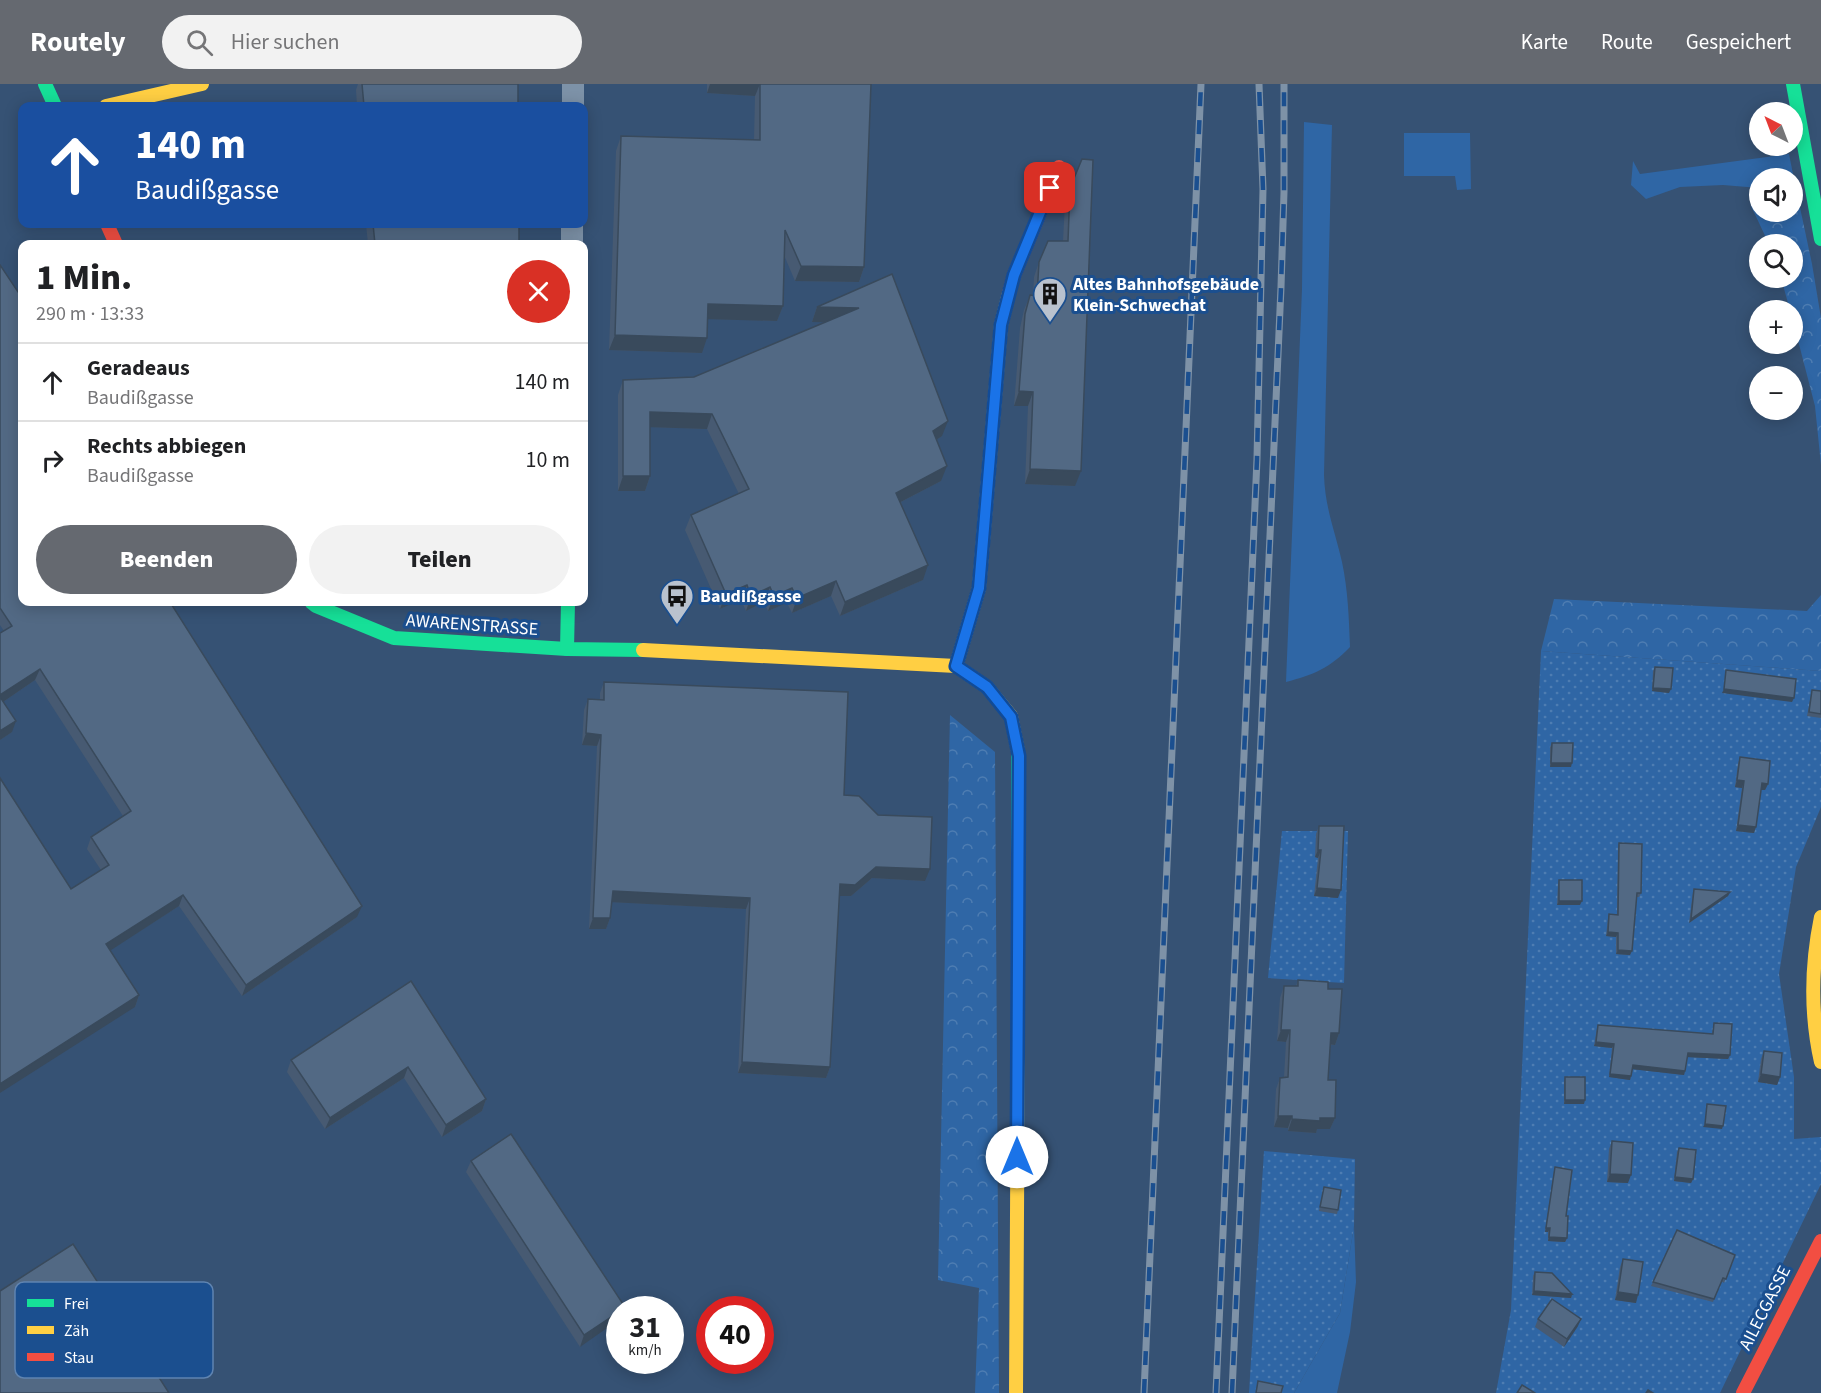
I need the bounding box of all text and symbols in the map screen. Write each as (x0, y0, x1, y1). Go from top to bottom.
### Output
search box (162, 15, 582, 69)
text: Routely (30, 22, 126, 62)
icon: search (183, 26, 216, 59)
text: Hier suchen (231, 26, 340, 58)
text: Karte (1521, 27, 1568, 57)
text: Route (1601, 27, 1653, 57)
text: Gespeichert (1686, 27, 1791, 57)
north arrow (1749, 102, 1803, 156)
map controls (1749, 102, 1803, 420)
text: 140 m (135, 115, 246, 175)
icon: ahead (36, 126, 114, 204)
pin (1024, 162, 1075, 213)
button: sound (1749, 168, 1803, 222)
text: Baudißgasse (135, 171, 279, 210)
icon: arrive (1033, 171, 1066, 204)
button: search (1749, 234, 1803, 288)
text: 1 Min. (36, 252, 132, 303)
button: close (507, 260, 570, 323)
place label: Altes Bahnhofsgebäude Klein-Schwechat (1072, 272, 1259, 318)
building icon: Altes Bahnhofsgebäude Klein-Schwechat (1032, 276, 1068, 323)
text: 290 m · 13:33 (36, 300, 144, 328)
button: + (1749, 300, 1803, 354)
text: Geradeaus (87, 352, 190, 384)
icon: ahead (36, 366, 69, 399)
text: 140 m (515, 366, 570, 398)
button: − (1749, 366, 1803, 420)
text: Baudißgasse (87, 384, 194, 412)
text: Rechts abbiegen (87, 430, 246, 462)
icon: right (36, 444, 69, 477)
text: 10 m (525, 444, 570, 476)
text: Baudißgasse (87, 462, 194, 490)
button: Beenden (36, 525, 297, 594)
button: Teilen (309, 525, 570, 594)
bus stop icon: Baudißgasse (659, 578, 695, 625)
place label: Baudißgasse (700, 584, 801, 609)
street label: AWARENSTRASSE (405, 608, 539, 642)
position arrow (985, 1125, 1049, 1189)
street label: AILECGASSE (1733, 1261, 1797, 1355)
legend (15, 1282, 213, 1378)
text: Frei (64, 1293, 89, 1315)
speed limit sign: 40 (696, 1296, 774, 1374)
text: 31 (629, 1306, 661, 1349)
text: Zäh (64, 1320, 89, 1342)
text: km/h (628, 1340, 662, 1361)
text: Stau (64, 1347, 94, 1369)

